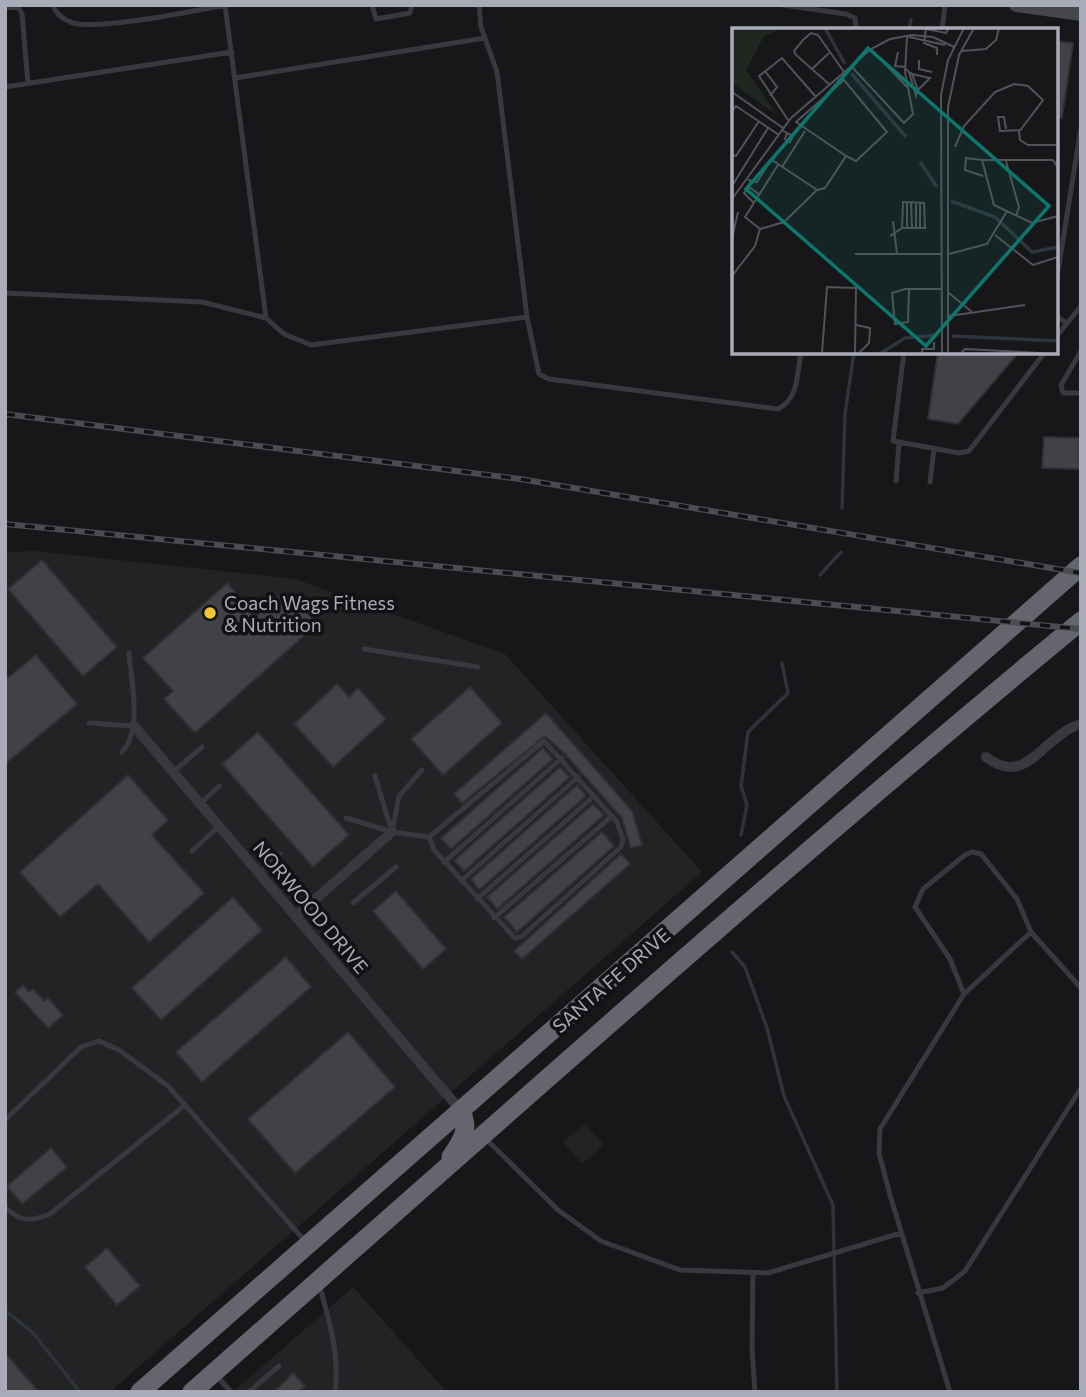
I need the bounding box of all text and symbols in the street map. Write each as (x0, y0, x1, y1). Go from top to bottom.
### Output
inset map (732, 28, 1058, 354)
place label: Coach Wags Fitness & Nutrition (224, 591, 395, 636)
marker: Coach Wags Fitness & Nutrition (202, 605, 218, 621)
street label: NORWOOD DRIVE (249, 836, 373, 978)
street label: SANTA FE DRIVE (548, 923, 674, 1037)

